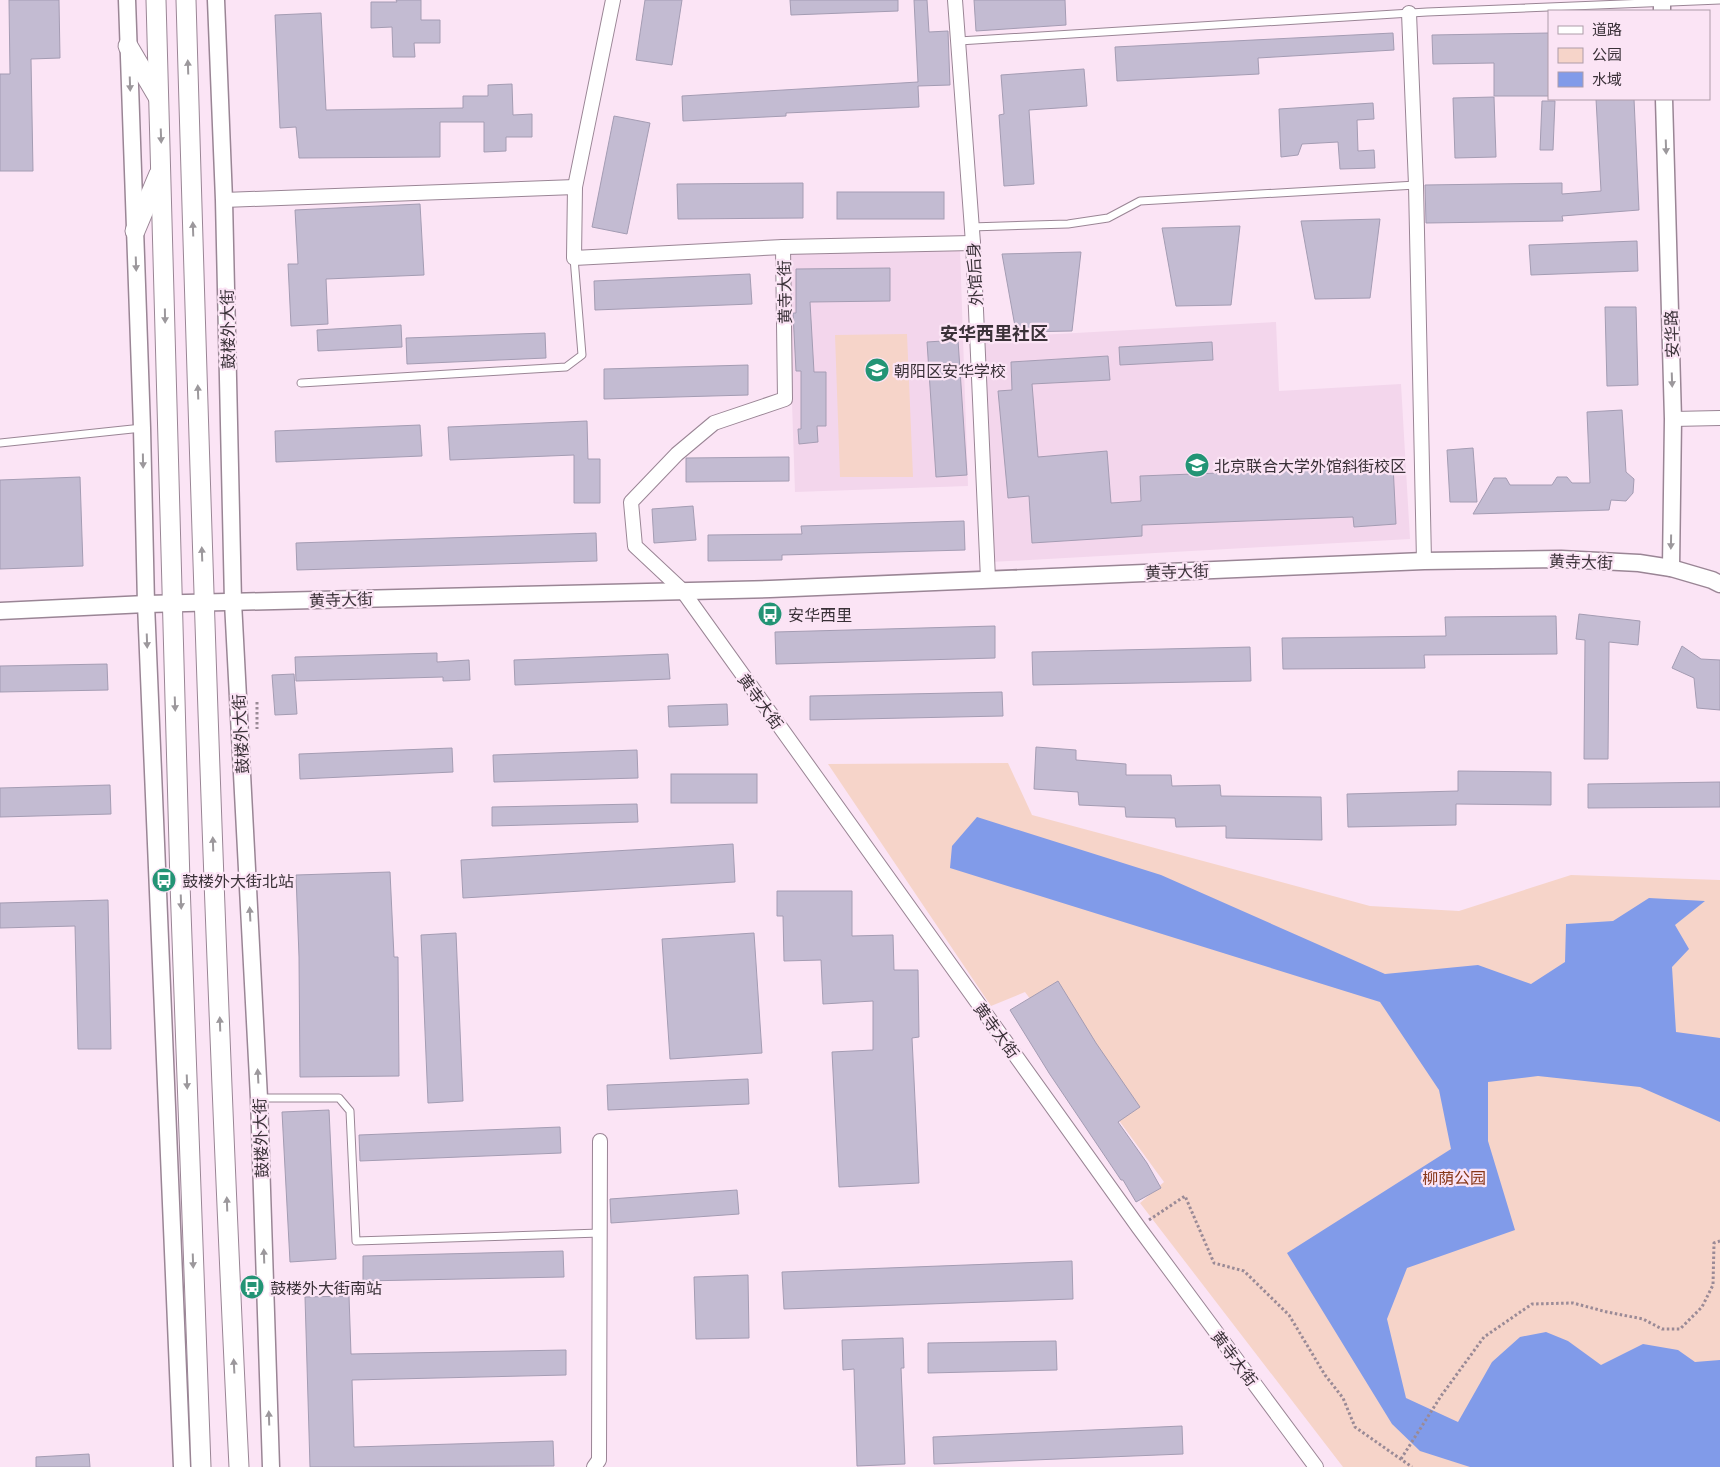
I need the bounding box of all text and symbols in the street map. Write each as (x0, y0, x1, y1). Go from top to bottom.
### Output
legend (1548, 10, 1710, 100)
text: 道路 (1592, 20, 1622, 38)
text: 公园 (1592, 45, 1622, 63)
one-way arrow (184, 59, 192, 75)
text: 水域 (1592, 70, 1622, 88)
one-way arrow (126, 76, 134, 92)
one-way arrow (157, 128, 165, 144)
one-way arrow (1662, 140, 1670, 156)
one-way arrow (188, 221, 196, 237)
street label: 外馆后身 (963, 242, 985, 306)
one-way arrow (133, 256, 141, 272)
street label: 黄寺大街 (774, 260, 794, 324)
street label: 鼓楼外大街 (217, 289, 237, 369)
one-way arrow (162, 308, 170, 324)
street label: 安华路 (1661, 310, 1681, 358)
district label: 安华西里社区 (940, 322, 1048, 344)
school or university icon: 朝阳区安华学校 (864, 357, 890, 383)
place label: 朝阳区安华学校 (894, 361, 1006, 380)
one-way arrow (1668, 372, 1676, 388)
one-way arrow (193, 384, 201, 400)
school or university icon: 北京联合大学外馆斜街校区 (1184, 452, 1210, 478)
one-way arrow (139, 453, 147, 469)
place label: 北京联合大学外馆斜街校区 (1214, 456, 1406, 475)
one-way arrow (1667, 535, 1675, 551)
one-way arrow (198, 546, 206, 562)
street label: 黄寺大街 (1549, 550, 1613, 572)
street label: 黄寺大街 (1145, 560, 1209, 582)
street label: 黄寺大街 (309, 588, 373, 610)
bus stop icon: 安华西里 (757, 601, 783, 627)
place label: 安华西里 (788, 605, 852, 624)
one-way arrow (144, 633, 152, 649)
street label: 黄寺大街 (735, 670, 787, 732)
street label: 鼓楼外大街 (228, 694, 252, 774)
one-way arrow (172, 696, 180, 712)
one-way arrow (209, 836, 217, 852)
bus stop icon: 鼓楼外大街北站 (151, 867, 177, 893)
place label: 鼓楼外大街北站 (182, 871, 294, 890)
one-way arrow (177, 894, 185, 910)
one-way arrow (245, 905, 253, 921)
street label: 黄寺大街 (971, 999, 1023, 1061)
one-way arrow (216, 1015, 224, 1031)
one-way arrow (254, 1068, 262, 1084)
one-way arrow (183, 1074, 191, 1090)
street label: 鼓楼外大街 (249, 1098, 271, 1178)
park label: 柳荫公园 (1422, 1168, 1486, 1187)
one-way arrow (223, 1195, 231, 1211)
one-way arrow (260, 1248, 268, 1264)
one-way arrow (190, 1254, 198, 1270)
bus stop icon: 鼓楼外大街南站 (239, 1274, 265, 1300)
place label: 鼓楼外大街南站 (270, 1278, 382, 1297)
street label: 黄寺大街 (1208, 1327, 1262, 1389)
one-way arrow (230, 1358, 238, 1374)
one-way arrow (265, 1410, 273, 1426)

